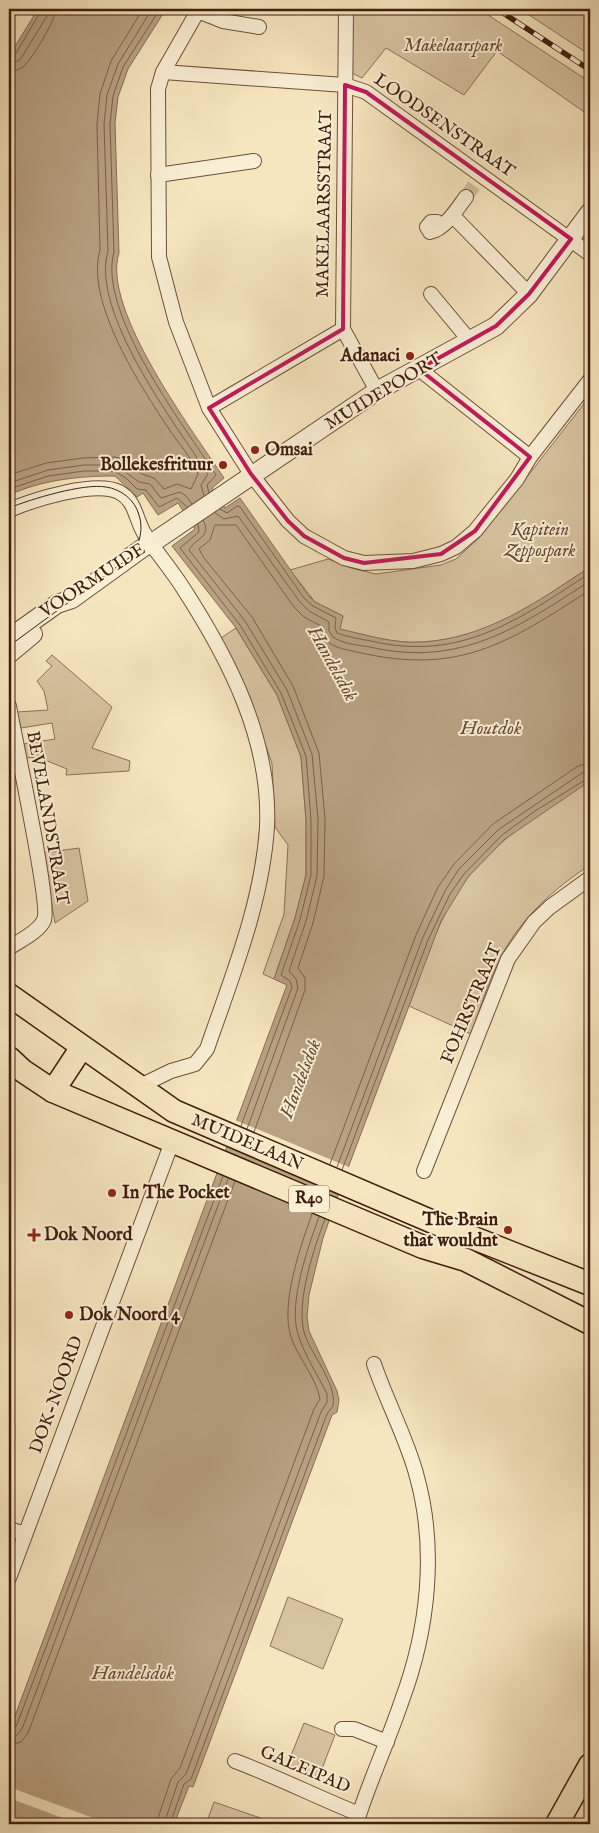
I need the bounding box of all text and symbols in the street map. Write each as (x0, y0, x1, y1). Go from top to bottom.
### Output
park label: Makelaarspark (403, 35, 503, 58)
street label: LOODSENSTRAAT (369, 69, 519, 183)
street label: MAKELAARSSTRAAT (312, 110, 338, 298)
place label: Adanaci (340, 345, 400, 368)
street label: MUIDEPOORT (321, 348, 447, 436)
marker: Adanaci (404, 350, 416, 362)
place label: Omsai (265, 439, 313, 462)
marker: Omsai (249, 444, 261, 456)
place label: Bollekesfrituur (100, 454, 213, 477)
marker: Bollekesfrituur (217, 459, 229, 471)
park label: Kapitein Zeppospark (503, 519, 575, 563)
street label: VOORMUIDE (35, 538, 150, 624)
water label: Handelsdok (301, 621, 363, 706)
water label: Houtdok (459, 717, 522, 741)
street label: BEVELANDSTRAAT (20, 729, 74, 907)
street label: FOHRSTRAAT (436, 941, 508, 1067)
water label: Handelsdok (275, 1036, 327, 1123)
street label: MUIDELAAN (188, 1109, 307, 1177)
place label: In The Pocket (122, 1182, 230, 1205)
road number: R40 (289, 1186, 329, 1212)
marker: In The Pocket (106, 1187, 118, 1199)
place label: The Brain that wouldnt (403, 1209, 499, 1253)
place label: Dok Noord (44, 1224, 133, 1247)
marker: The Brain that wouldnt (502, 1224, 514, 1236)
marker: Dok Noord (28, 1229, 40, 1241)
place label: Dok Noord 4 (79, 1304, 181, 1327)
marker: Dok Noord 4 (63, 1309, 75, 1321)
street label: DOK-NOORD (25, 1333, 89, 1457)
water label: Handelsdok (91, 1662, 175, 1686)
street label: GALEIPAD (256, 1741, 354, 1799)

